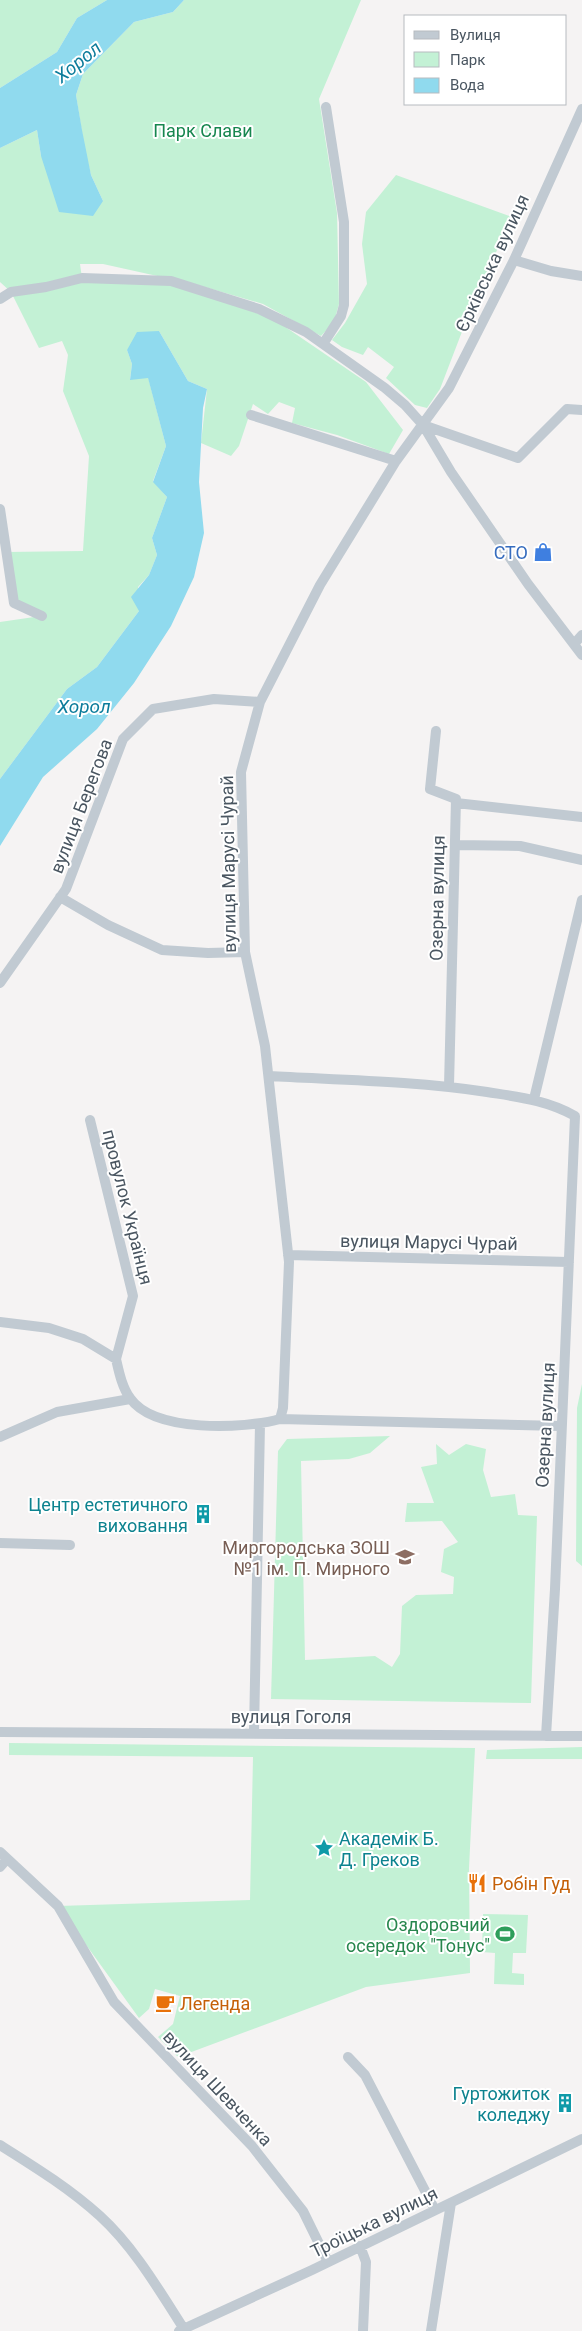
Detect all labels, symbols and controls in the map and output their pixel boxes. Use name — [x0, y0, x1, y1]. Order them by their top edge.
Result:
legend — [404, 15, 567, 105]
text: Вулиця — [450, 26, 501, 44]
water label: Хорол — [49, 36, 106, 88]
text: Парк — [450, 51, 485, 69]
text: Вода — [450, 76, 485, 94]
park label: Парк Слави — [153, 120, 253, 141]
street label: Єрківська вулиця — [451, 191, 533, 335]
shop icon: СТО — [532, 541, 554, 563]
place label: СТО — [494, 542, 528, 563]
water label: Хорол — [56, 695, 111, 718]
street label: вулиця Берегова — [46, 736, 116, 876]
street label: вулиця Марусі Чурай — [216, 775, 240, 953]
street label: Озерна вулиця — [425, 835, 449, 961]
street label: провулок Українця — [99, 1127, 157, 1287]
street label: вулиця Марусі Чурай — [340, 1230, 518, 1254]
street label: Озерна вулиця — [531, 1362, 559, 1488]
place label: Центр естетичного виховання — [28, 1494, 188, 1536]
building icon: Центр естетичного виховання — [192, 1503, 214, 1525]
place label: Миргородська ЗОШ №1 ім. П. Мирного — [222, 1537, 390, 1579]
school or university icon: Миргородська ЗОШ №1 ім. П. Мирного — [394, 1546, 416, 1568]
street label: вулиця Гоголя — [231, 1706, 351, 1727]
place label: Академік Б. Д. Греков — [339, 1828, 439, 1870]
place icon: Академік Б. Д. Греков — [313, 1837, 335, 1859]
restaurant icon: Робін Гуд — [466, 1872, 488, 1894]
place label: Робін Гуд — [492, 1873, 570, 1894]
place label: Оздоровчий осередок "Тонус" — [346, 1914, 490, 1956]
sports icon: Оздоровчий осередок "Тонус" — [494, 1923, 516, 1945]
cafe icon: Легенда — [154, 1992, 176, 2014]
place label: Легенда — [180, 1993, 250, 2014]
street label: вулиця Шевченка — [159, 2026, 277, 2150]
place label: Гуртожиток коледжу — [452, 2083, 550, 2125]
building icon: Гуртожиток коледжу — [554, 2092, 576, 2114]
street label: Троїцька вулиця — [307, 2182, 441, 2262]

